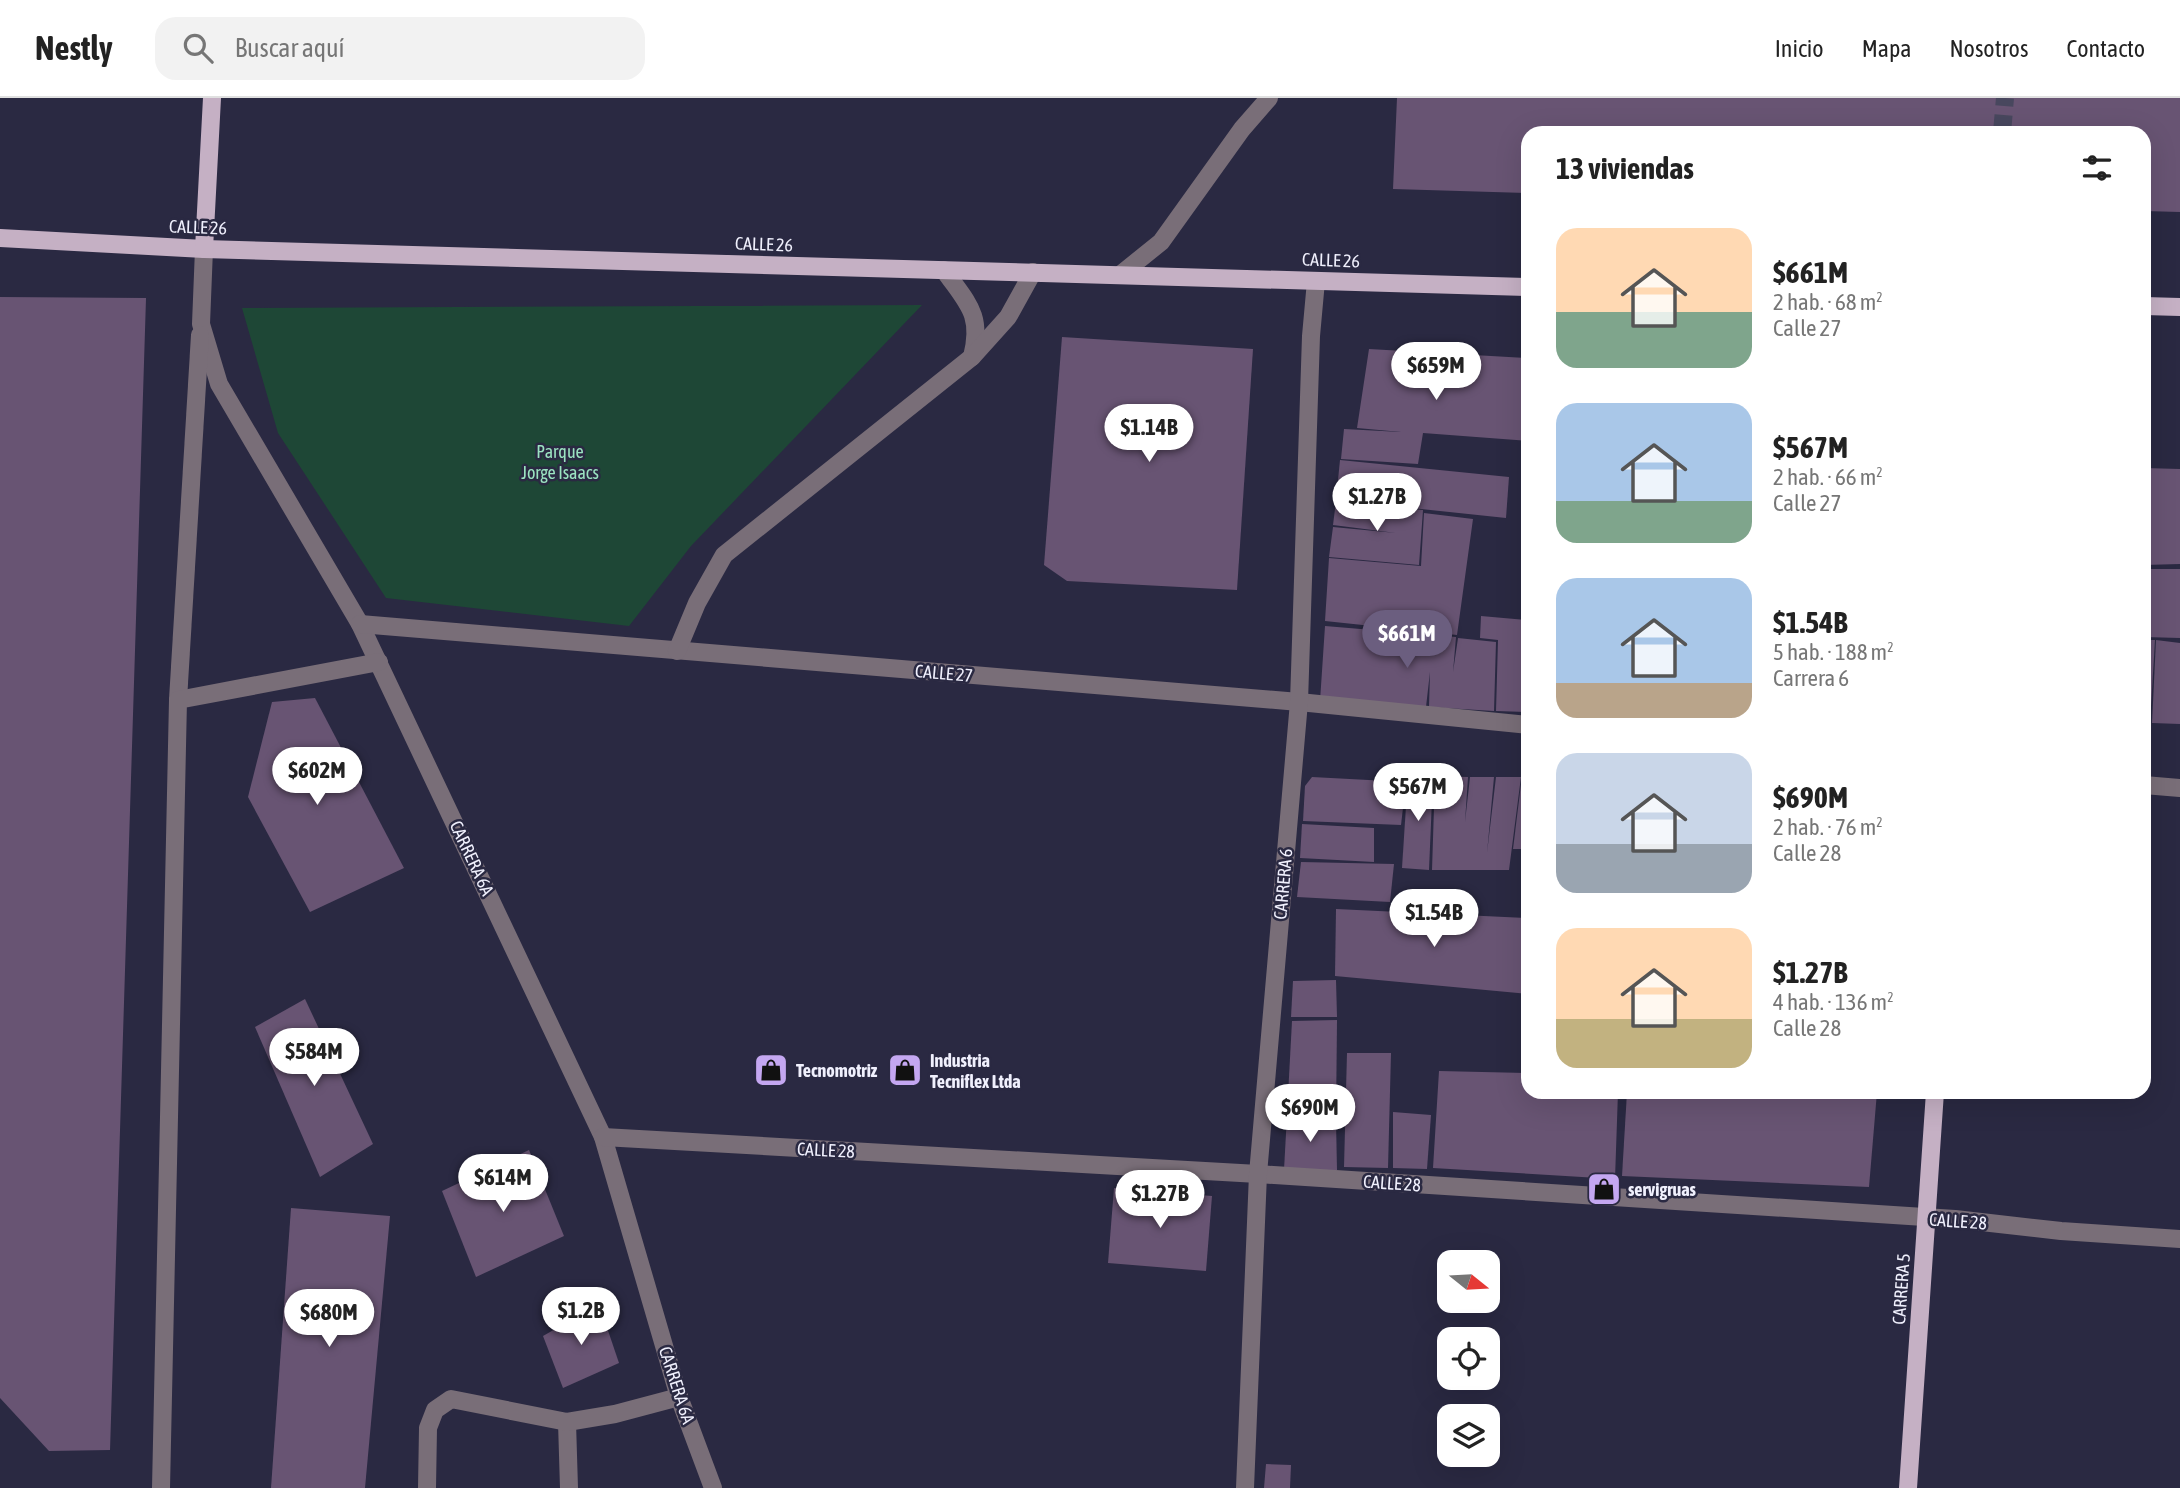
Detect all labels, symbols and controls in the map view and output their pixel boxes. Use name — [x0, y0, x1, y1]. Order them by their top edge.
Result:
search box — [155, 17, 645, 80]
text: Nestly — [35, 29, 113, 67]
icon: search — [179, 29, 217, 67]
text: Buscar aquí — [235, 33, 345, 63]
text: Inicio — [1775, 35, 1824, 62]
text: Mapa — [1862, 35, 1911, 62]
text: Nosotros — [1949, 35, 2028, 62]
text: Contacto — [2066, 35, 2145, 62]
icon: filters — [2078, 149, 2116, 187]
text: 13 viviendas — [1556, 151, 1694, 185]
street label: CALLE 26 — [169, 215, 227, 239]
street label: CALLE 26 — [735, 232, 793, 256]
street label: CALLE 26 — [1302, 248, 1360, 272]
text: $661M — [1773, 255, 1848, 289]
icon: home — [1612, 256, 1696, 340]
text: 2 hab. · 68 m² — [1773, 289, 1883, 315]
text: Calle 27 — [1773, 315, 1841, 341]
pin: $659M — [1387, 342, 1485, 402]
text: $659M — [1407, 352, 1465, 378]
pin: $1.14B — [1092, 404, 1206, 464]
text: $1.14B — [1120, 414, 1178, 440]
text: $567M — [1773, 430, 1848, 464]
icon: home — [1612, 431, 1696, 515]
park label: Parque Jorge Isaacs — [521, 441, 599, 483]
text: 2 hab. · 66 m² — [1773, 464, 1883, 490]
pin: $1.27B — [1320, 474, 1434, 533]
text: $1.27B — [1348, 483, 1406, 509]
text: Calle 27 — [1773, 490, 1841, 516]
text: $1.54B — [1773, 605, 1847, 639]
icon: home — [1612, 606, 1696, 690]
pin: $661M — [1358, 610, 1456, 670]
text: $661M — [1378, 620, 1436, 646]
text: 5 hab. · 188 m² — [1773, 639, 1894, 665]
street label: CALLE 27 — [914, 660, 974, 686]
text: Carrera 6 — [1773, 665, 1849, 691]
pin: $602M — [268, 748, 366, 807]
text: $602M — [288, 757, 346, 783]
pin: $567M — [1369, 764, 1467, 823]
text: $567M — [1389, 773, 1447, 799]
text: $690M — [1773, 780, 1848, 814]
icon: home — [1612, 781, 1696, 865]
text: 2 hab. · 76 m² — [1773, 814, 1883, 840]
street label: CARRERA 6A — [446, 817, 499, 899]
text: Calle 28 — [1773, 840, 1841, 866]
street label: CARRERA 6 — [1269, 848, 1297, 920]
pin: $1.54B — [1377, 890, 1491, 949]
text: $1.54B — [1405, 899, 1463, 925]
text: $1.27B — [1773, 955, 1847, 989]
icon: home — [1612, 956, 1696, 1040]
text: 4 hab. · 136 m² — [1773, 989, 1894, 1015]
text: Calle 28 — [1773, 1015, 1841, 1041]
pin: $584M — [265, 1028, 363, 1088]
text: $584M — [285, 1038, 343, 1064]
place label: Industria Tecniflex Ltda — [930, 1050, 1021, 1092]
shop icon: Tecnomotriz — [752, 1051, 790, 1089]
shop icon: Industria Tecniflex Ltda — [886, 1051, 924, 1089]
place label: Tecnomotriz — [796, 1060, 878, 1081]
pin: $690M — [1261, 1084, 1359, 1144]
text: $690M — [1281, 1094, 1339, 1120]
street label: CALLE 28 — [797, 1138, 855, 1162]
pin: $614M — [454, 1154, 552, 1214]
text: $614M — [474, 1164, 532, 1190]
pin: $1.27B — [1103, 1170, 1217, 1230]
shop icon: servigruas — [1585, 1170, 1623, 1208]
street label: CALLE 28 — [1362, 1171, 1422, 1195]
place label: servigruas — [1628, 1179, 1697, 1200]
text: $1.27B — [1131, 1180, 1189, 1206]
street label: CALLE 28 — [1928, 1209, 1988, 1233]
north arrow — [1437, 1250, 1500, 1312]
map controls — [1437, 1250, 1500, 1467]
street label: CARRERA 5 — [1888, 1253, 1914, 1325]
pin: $1.2B — [532, 1288, 630, 1347]
pin: $680M — [280, 1290, 378, 1349]
text: $1.2B — [558, 1297, 604, 1323]
text: $680M — [300, 1299, 358, 1325]
button: locate — [1437, 1327, 1500, 1390]
street label: CARRERA 6A — [655, 1344, 699, 1427]
button: layers — [1437, 1404, 1500, 1467]

